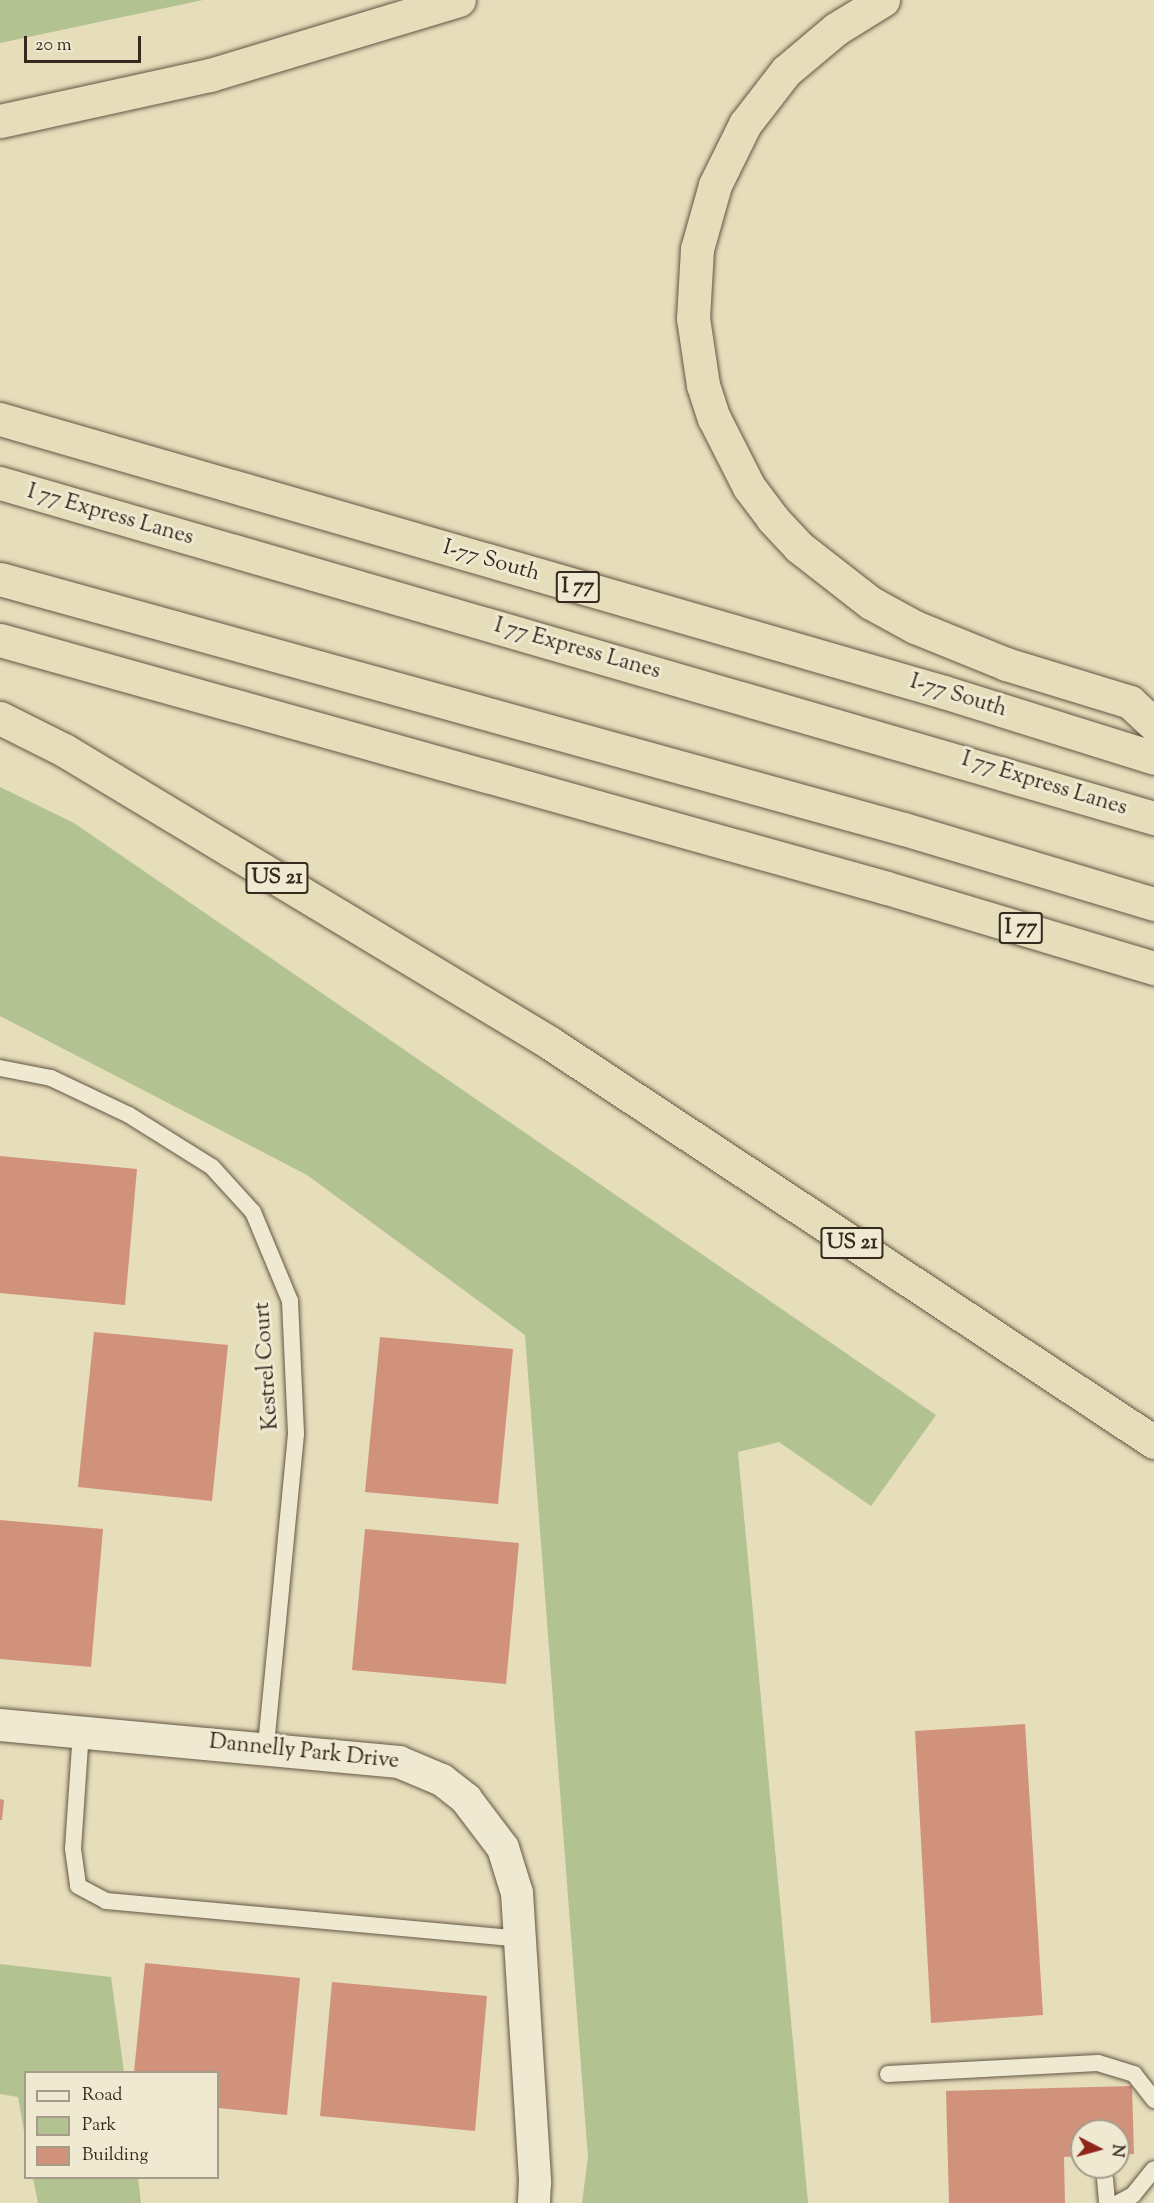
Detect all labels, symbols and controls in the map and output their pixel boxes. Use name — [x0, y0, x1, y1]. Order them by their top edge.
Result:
scale bar — [27, 24, 144, 62]
text: 20 m — [35, 33, 72, 59]
street label: I 77 Express Lanes — [24, 480, 196, 552]
street label: I-77 South — [439, 536, 543, 588]
road number: I 77 — [556, 569, 600, 605]
street label: I 77 Express Lanes — [491, 614, 663, 686]
street label: I-77 South — [906, 670, 1010, 724]
street label: I 77 Express Lanes — [958, 747, 1130, 823]
road number: US 21 — [244, 860, 310, 896]
road number: I 77 — [998, 910, 1044, 946]
road number: US 21 — [819, 1225, 885, 1261]
street label: Kestrel Court — [250, 1301, 286, 1431]
street label: Dannelly Park Drive — [208, 1730, 400, 1776]
legend — [24, 2071, 219, 2179]
text: Road — [82, 2083, 122, 2109]
text: Park — [82, 2113, 116, 2139]
north arrow — [1070, 2119, 1130, 2179]
text: Building — [82, 2143, 148, 2169]
text: N — [1104, 2143, 1129, 2158]

